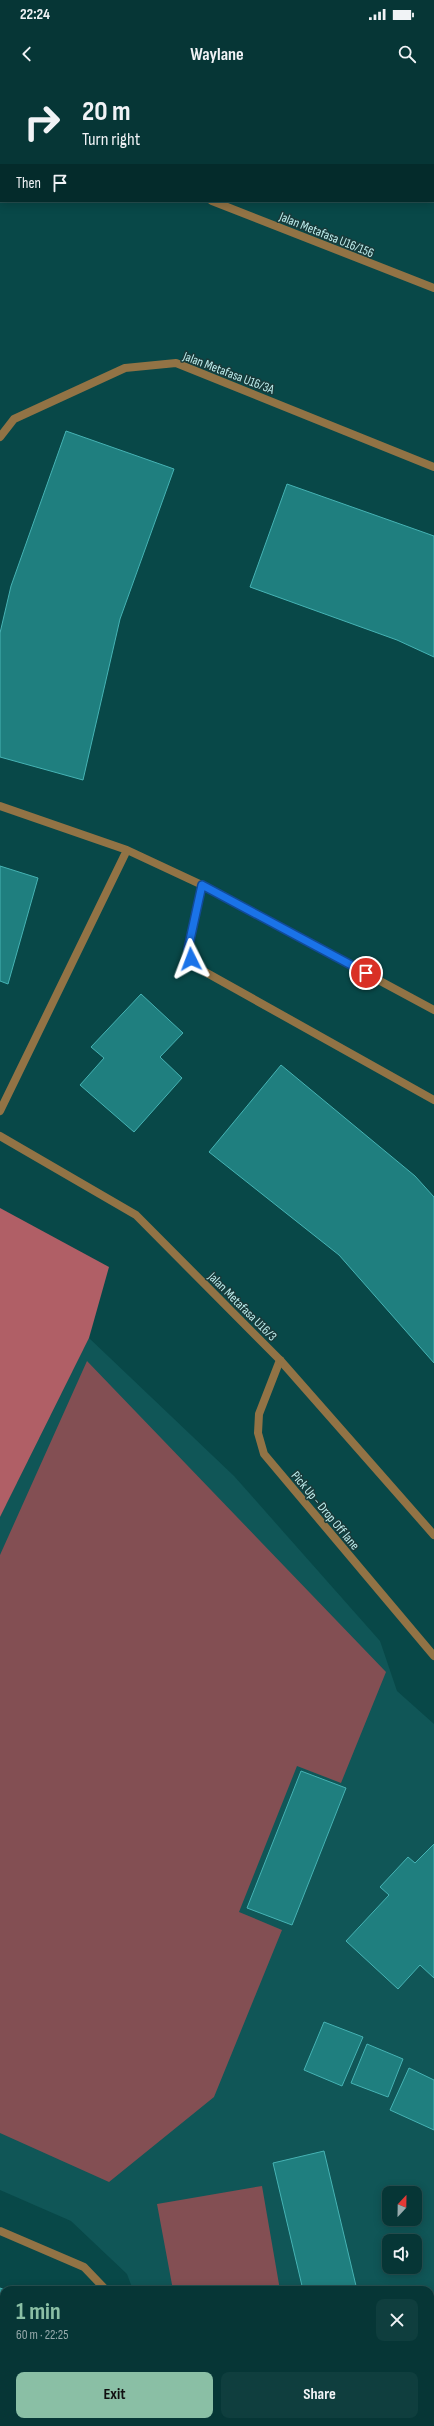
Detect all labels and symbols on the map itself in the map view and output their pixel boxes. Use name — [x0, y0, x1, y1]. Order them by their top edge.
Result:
street label: Jalan Metafasa U16/156 — [276, 208, 377, 261]
street label: Jalan Metafasa U16/3A — [180, 348, 277, 398]
position arrow — [170, 938, 212, 980]
pin — [349, 956, 383, 990]
street label: Jalan Metafasa U16/3 — [204, 1268, 280, 1344]
street label: Pick Up - Drop Off lane — [288, 1468, 363, 1553]
north arrow — [382, 2186, 422, 2226]

